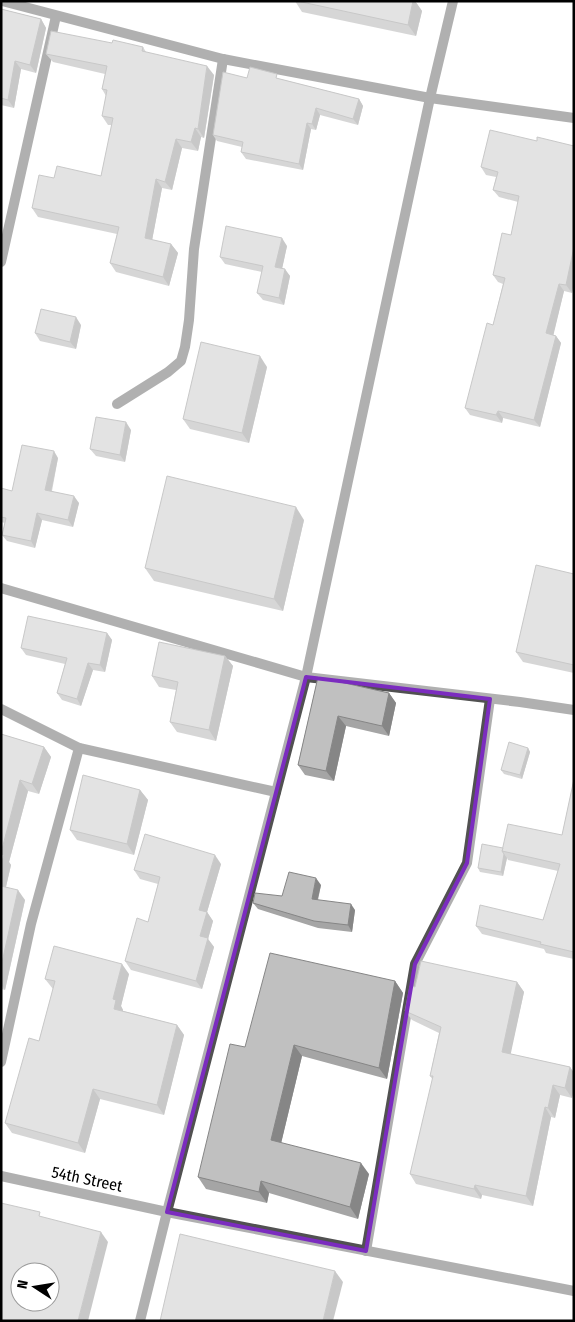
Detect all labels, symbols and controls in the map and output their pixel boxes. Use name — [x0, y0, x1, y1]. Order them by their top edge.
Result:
street label: 54th Street — [50, 1162, 125, 1196]
north arrow — [10, 1262, 60, 1312]
text: N — [14, 1279, 32, 1290]

